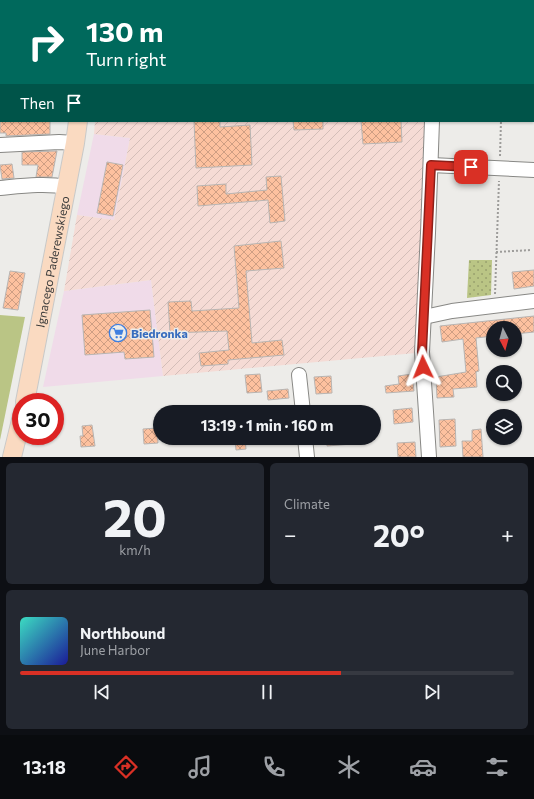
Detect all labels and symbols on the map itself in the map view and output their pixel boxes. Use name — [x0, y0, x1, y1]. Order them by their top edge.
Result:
pin — [454, 150, 488, 184]
street label: Ignacego Paderewskiego — [33, 195, 72, 329]
north arrow — [486, 321, 522, 357]
supermarket icon: Biedronka — [108, 323, 128, 343]
place label: Biedronka — [131, 326, 188, 340]
position arrow — [402, 346, 444, 388]
speed limit sign: 30 — [12, 393, 64, 445]

